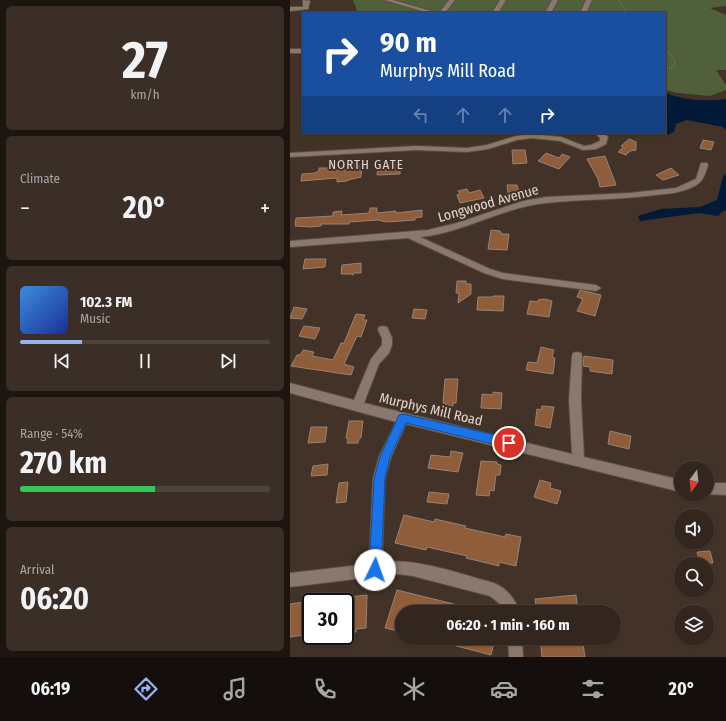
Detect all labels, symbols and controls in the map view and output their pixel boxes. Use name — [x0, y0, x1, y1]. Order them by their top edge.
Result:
text: 90 m — [380, 26, 437, 59]
icon: right — [314, 28, 366, 80]
text: 27 — [122, 29, 168, 92]
text: Murphys Mill Road — [380, 60, 516, 82]
text: km/h — [131, 87, 160, 102]
icon: left — [410, 104, 432, 126]
icon: ahead — [452, 104, 474, 126]
icon: ahead — [494, 104, 516, 126]
icon: right — [536, 104, 558, 126]
district label: NORTH GATE — [328, 157, 404, 172]
text: Climate — [20, 171, 60, 186]
street label: Longwood Avenue — [436, 181, 541, 226]
text: 20° — [123, 190, 167, 226]
text: − — [20, 195, 30, 222]
text: + — [260, 195, 270, 222]
text: 102.3 FM — [80, 293, 132, 311]
text: Music — [80, 311, 110, 326]
icon: previous — [51, 350, 73, 372]
icon: pause — [134, 350, 156, 372]
icon: next — [217, 350, 239, 372]
street label: Murphys Mill Road — [378, 389, 484, 430]
text: Range · 54% — [20, 426, 83, 441]
pin — [492, 426, 526, 460]
icon: arrive — [498, 432, 520, 454]
text: 270 km — [20, 445, 107, 481]
north arrow — [674, 461, 714, 501]
map controls — [674, 461, 714, 645]
button: sound — [674, 509, 714, 549]
position arrow — [354, 549, 396, 591]
button: search — [674, 557, 714, 597]
text: Arrival — [20, 562, 54, 577]
text: 06:20 — [20, 581, 89, 617]
speed limit sign: 30 — [302, 593, 354, 645]
button: layers — [674, 605, 714, 645]
text: 06:20 · 1 min · 160 m — [446, 616, 570, 634]
icon: directions — [132, 675, 160, 703]
icon: music — [221, 675, 249, 703]
icon: phone — [311, 675, 339, 703]
icon: climate — [400, 675, 428, 703]
icon: car — [490, 675, 518, 703]
icon: filters — [579, 675, 607, 703]
text: 06:19 — [31, 678, 70, 700]
text: 20° — [669, 678, 695, 700]

